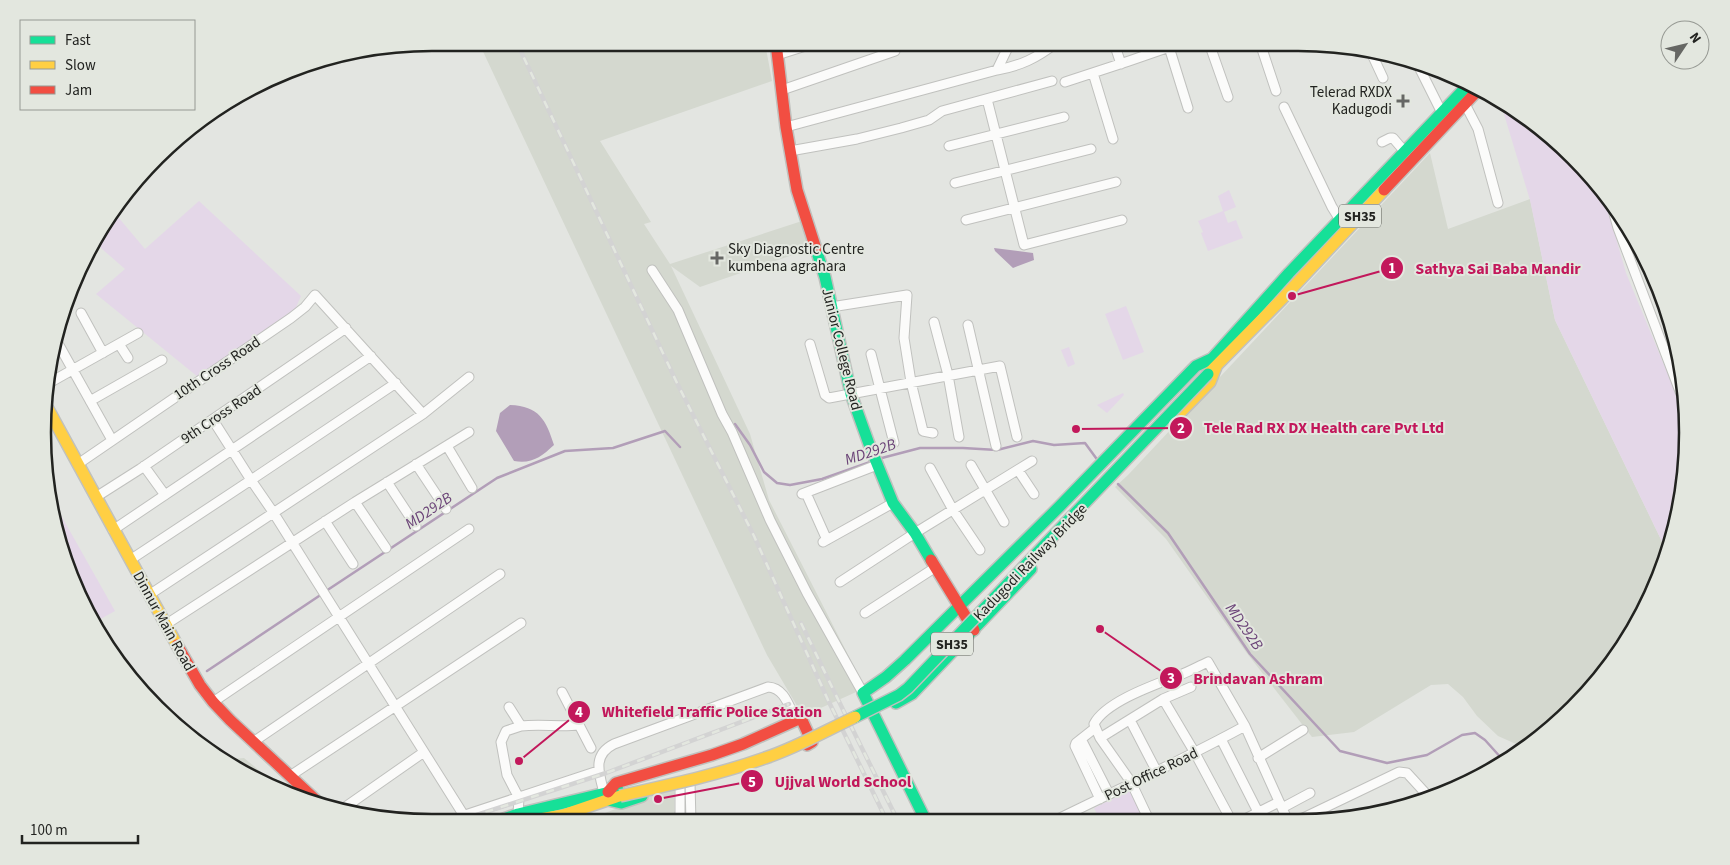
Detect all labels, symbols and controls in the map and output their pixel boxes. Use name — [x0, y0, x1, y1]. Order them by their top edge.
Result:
legend — [20, 20, 195, 110]
north arrow — [1660, 20, 1710, 70]
text: N — [1684, 29, 1706, 48]
text: Fast — [65, 30, 91, 51]
text: Slow — [65, 55, 96, 76]
text: Jam — [65, 80, 92, 101]
place label: Telerad RXDX Kadugodi — [1310, 82, 1392, 120]
marker: Telerad RXDX Kadugodi — [1396, 94, 1410, 108]
road number: SH35 — [1339, 205, 1381, 228]
place label: Sky Diagnostic Centre kumbena agrahara — [728, 239, 864, 277]
marker: Sky Diagnostic Centre kumbena agrahara — [710, 251, 724, 265]
callout: Sathya Sai Baba Mandir — [1380, 252, 1590, 283]
text: 1 — [1388, 258, 1396, 279]
text: Sathya Sai Baba Mandir — [1415, 258, 1581, 280]
street label: Junior College Road — [816, 286, 867, 412]
street label: 10th Cross Road — [170, 332, 265, 405]
street label: 9th Cross Road — [177, 380, 266, 449]
callout: Tele Rad RX DX Health care Pvt Ltd — [1169, 412, 1454, 443]
text: Tele Rad RX DX Health care Pvt Ltd — [1204, 417, 1444, 439]
text: 2 — [1177, 418, 1185, 439]
water label: MD292B — [842, 433, 899, 471]
water label: MD292B — [400, 487, 457, 535]
street label: Kadugodi Railway Bridge — [969, 499, 1092, 626]
street label: Dinnur Main Road — [127, 568, 200, 675]
water label: MD292B — [1220, 599, 1268, 655]
road number: SH35 — [931, 633, 973, 656]
callout: Brindavan Ashram — [1158, 663, 1333, 694]
text: 3 — [1167, 668, 1175, 689]
text: Brindavan Ashram — [1193, 668, 1323, 690]
callout: Whitefield Traffic Police Station — [567, 696, 832, 727]
text: Whitefield Traffic Police Station — [602, 701, 822, 723]
text: 4 — [575, 702, 583, 723]
street label: Post Office Road — [1101, 743, 1202, 806]
callout: Ujjval World School — [739, 766, 921, 797]
text: Ujjval World School — [775, 771, 912, 793]
text: 5 — [748, 772, 756, 793]
scale bar — [22, 812, 139, 844]
text: 100 m — [30, 820, 68, 841]

